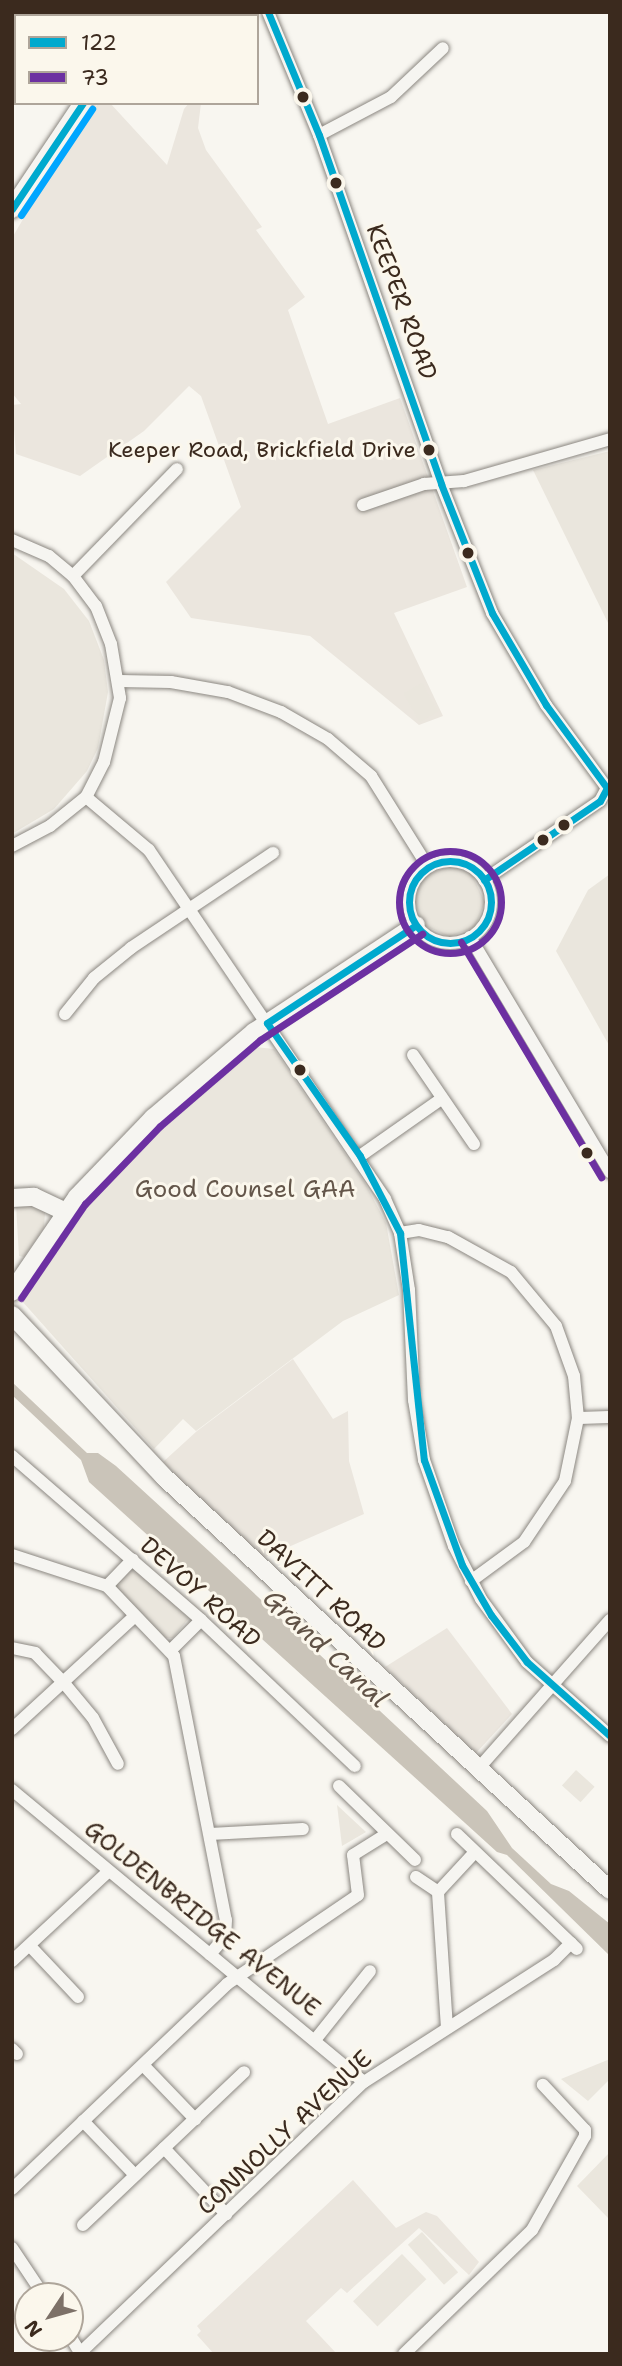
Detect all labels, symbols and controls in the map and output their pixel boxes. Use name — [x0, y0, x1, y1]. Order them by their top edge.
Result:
legend — [14, 14, 259, 105]
text: 122 — [81, 29, 117, 57]
text: 73 — [81, 64, 109, 92]
unlabelled marker — [296, 90, 310, 104]
unlabelled marker — [329, 176, 343, 190]
street label: KEEPER ROAD — [360, 220, 442, 384]
place label: Keeper Road, Brickfield Drive — [108, 437, 416, 463]
marker: Keeper Road, Brickfield Drive — [422, 443, 436, 457]
unlabelled marker — [461, 546, 475, 560]
unlabelled marker — [557, 818, 571, 832]
unlabelled marker — [536, 833, 550, 847]
unlabelled marker — [293, 1063, 307, 1077]
unlabelled marker — [580, 1146, 594, 1160]
park label: Good Counsel GAA — [135, 1176, 355, 1204]
street label: DAVITT ROAD — [251, 1524, 391, 1658]
street label: DEVOY ROAD — [134, 1531, 266, 1655]
water label: Grand Canal — [257, 1582, 395, 1714]
street label: GOLDENBRIDGE AVENUE — [78, 1815, 326, 2023]
street label: CONNOLLY AVENUE — [192, 2045, 378, 2221]
north arrow — [14, 2282, 84, 2352]
text: N — [19, 2315, 48, 2342]

